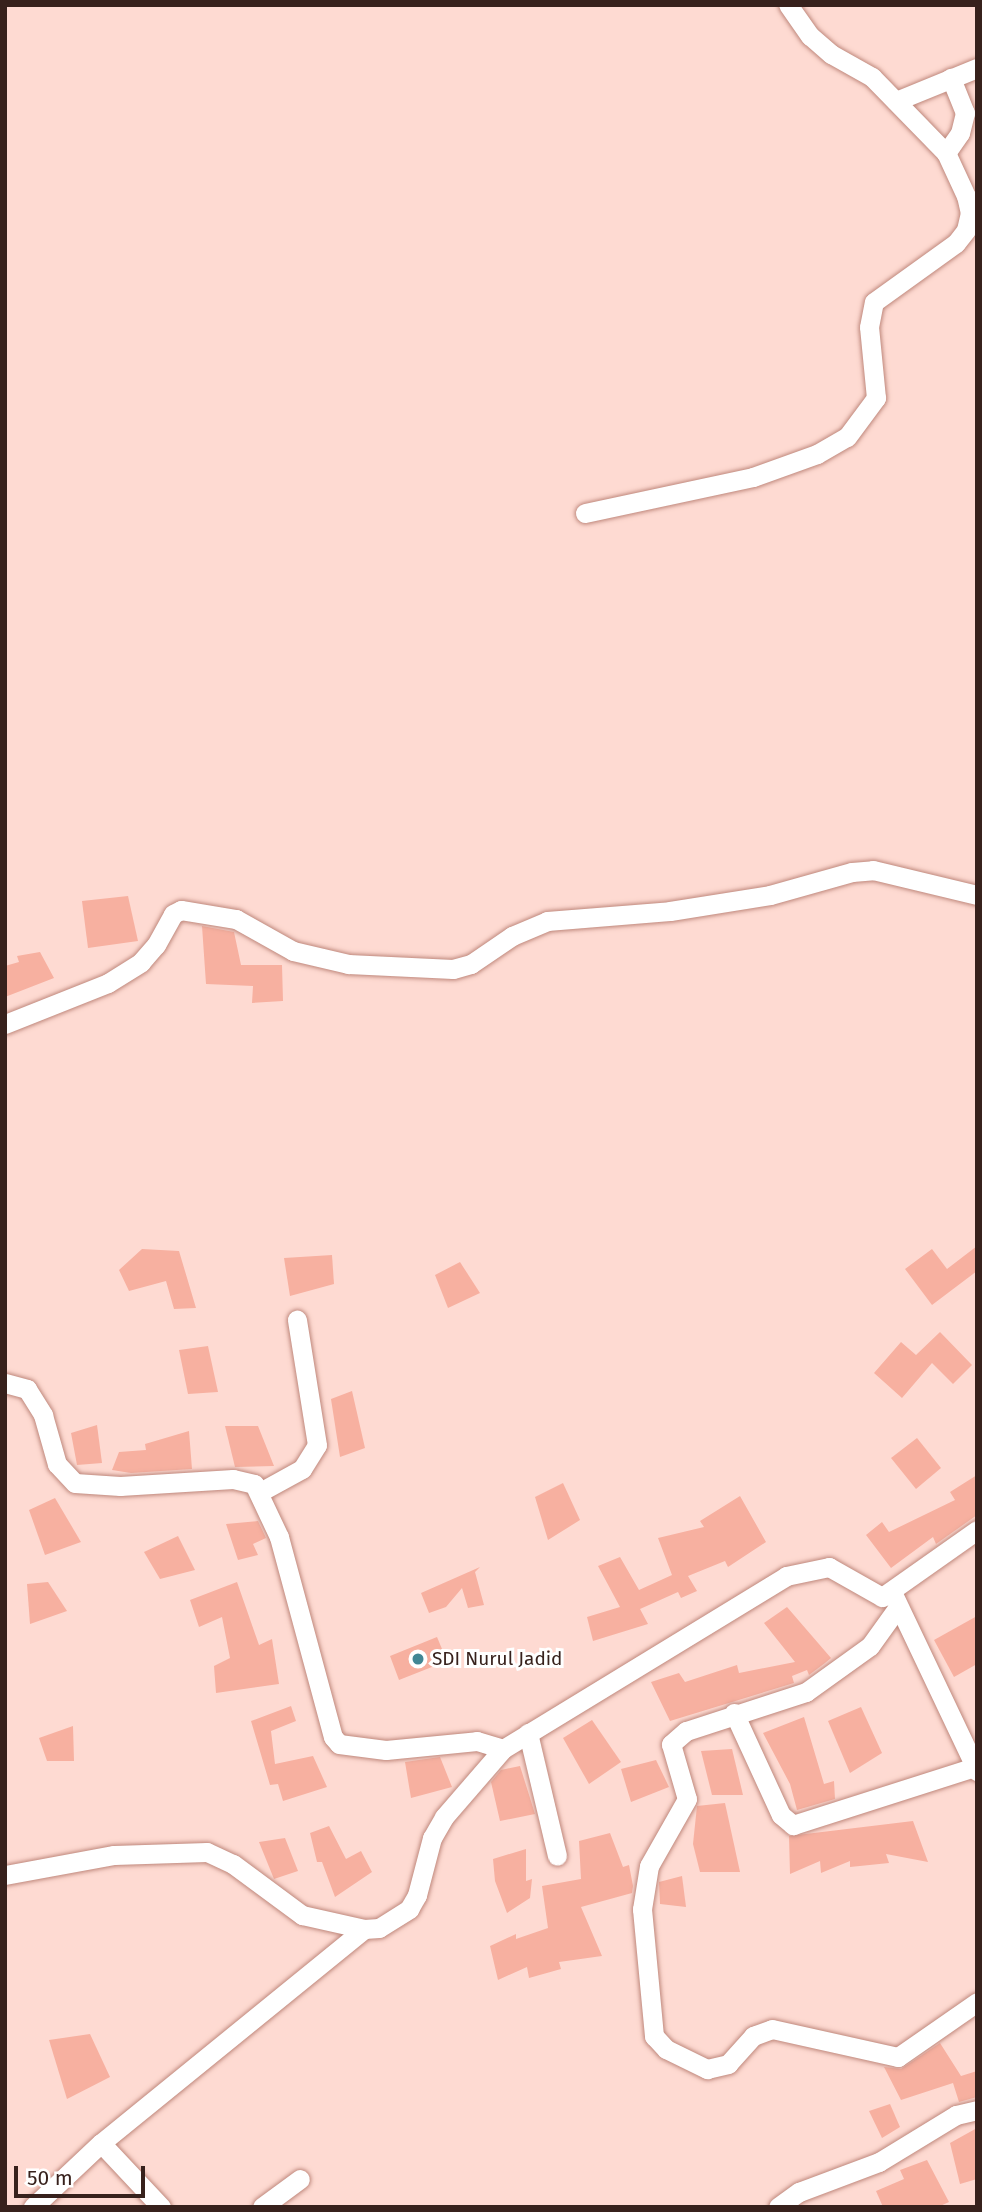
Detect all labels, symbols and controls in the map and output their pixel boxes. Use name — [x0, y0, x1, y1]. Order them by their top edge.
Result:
place label: SDI Nurul Jadid — [432, 1648, 562, 1670]
marker: SDI Nurul Jadid — [410, 1651, 426, 1667]
scale bar — [18, 2152, 149, 2196]
text: 50 m — [27, 2165, 73, 2191]

